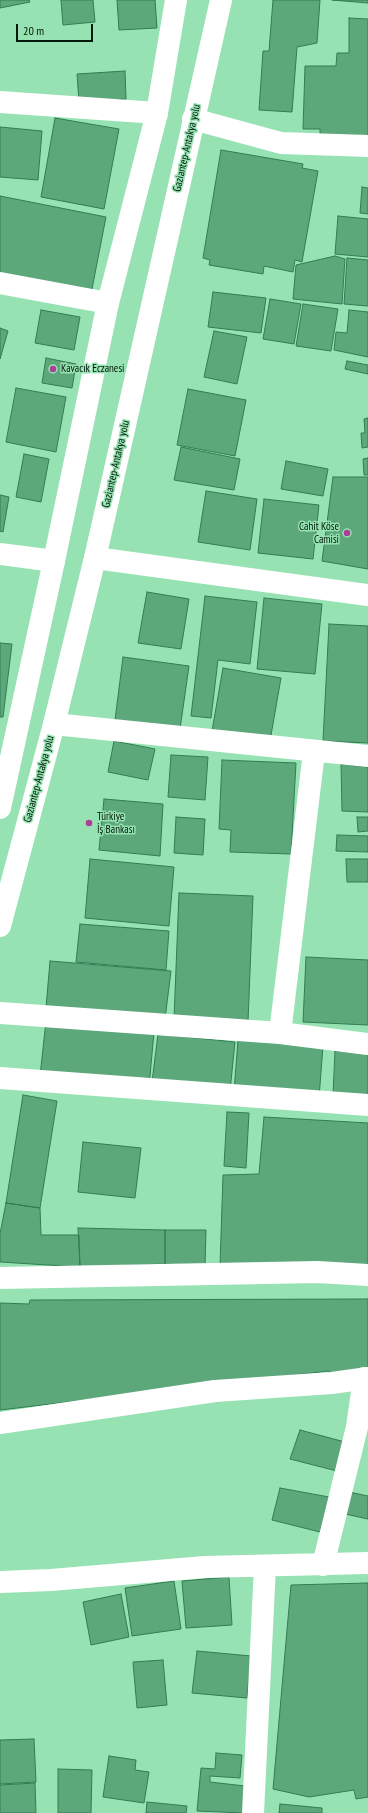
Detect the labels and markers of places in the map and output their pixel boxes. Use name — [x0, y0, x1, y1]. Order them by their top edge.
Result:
place label: Kavacık Eczanesi — [61, 362, 125, 376]
marker: Kavacık Eczanesi — [48, 364, 58, 374]
place label: Cahit Köse Camisi — [299, 520, 339, 546]
marker: Cahit Köse Camisi — [342, 528, 352, 538]
place label: Türkiye İş Bankası — [97, 810, 135, 836]
marker: Türkiye İş Bankası — [84, 818, 94, 828]

